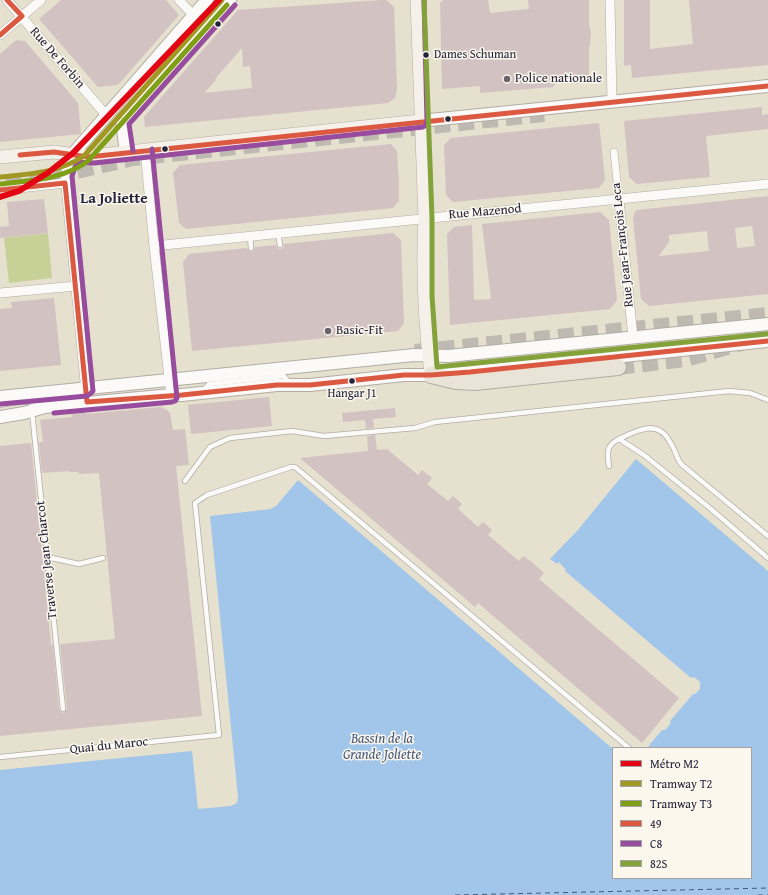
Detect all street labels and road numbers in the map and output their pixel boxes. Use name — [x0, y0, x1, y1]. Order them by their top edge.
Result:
street label: Rue De Forbin — [26, 24, 88, 92]
street label: Rue Jean-François Leca — [609, 182, 637, 308]
street label: Rue Mazenod — [448, 201, 522, 223]
street label: Traverse Jean Charcot — [33, 500, 61, 620]
street label: Quai du Maroc — [69, 734, 149, 758]

